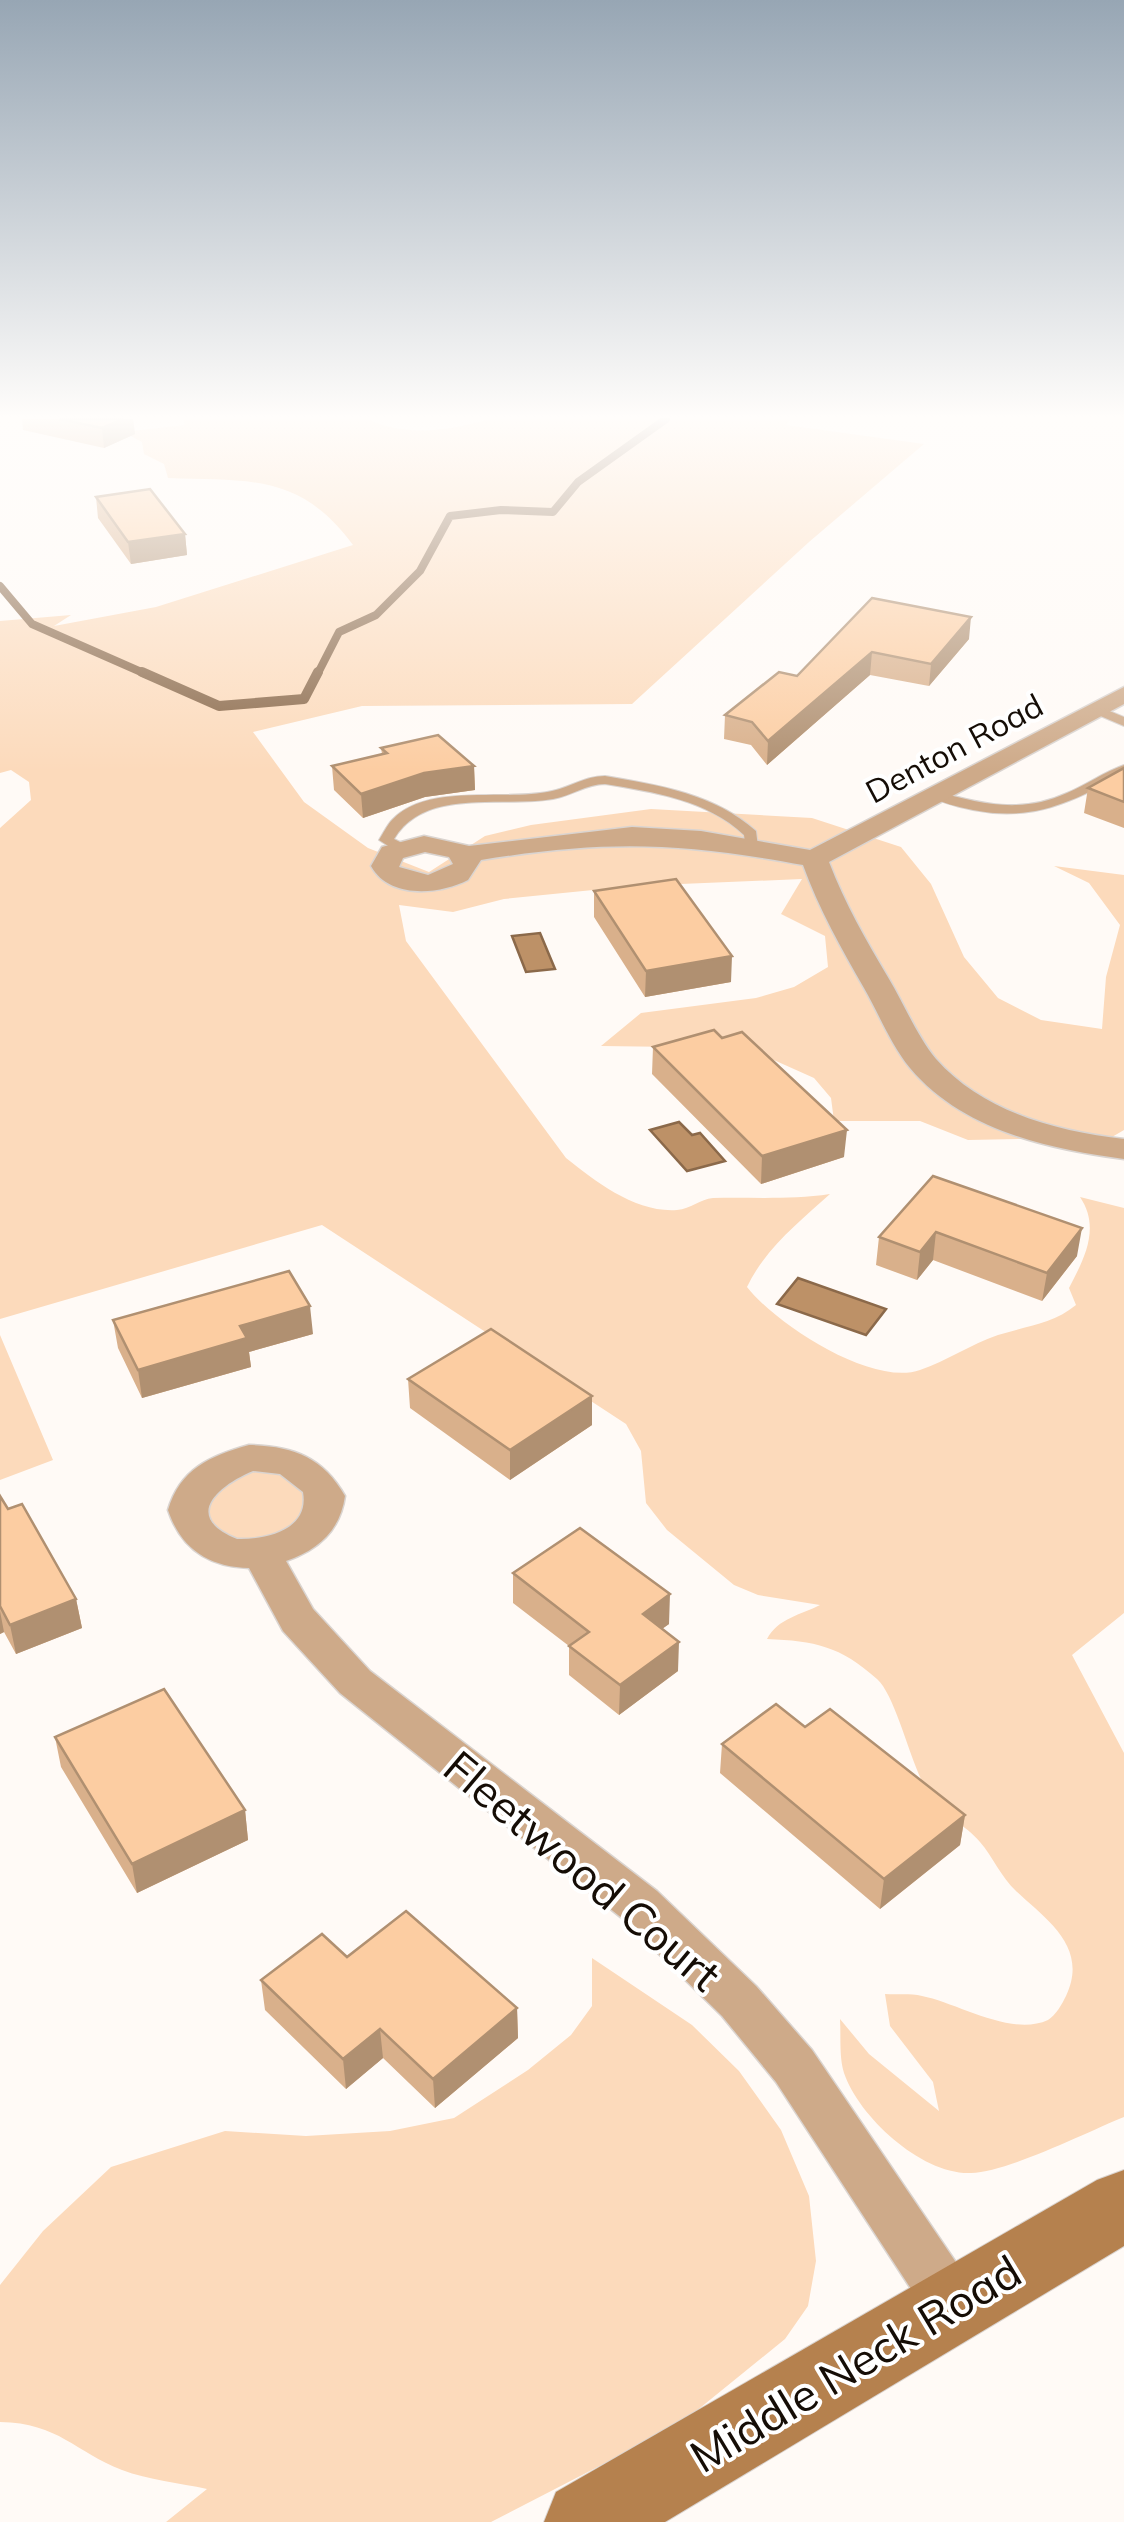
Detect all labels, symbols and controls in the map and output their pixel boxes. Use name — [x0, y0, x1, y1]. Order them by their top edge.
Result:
street label: Denton Road — [859, 685, 1049, 811]
street label: Fleetwood Court — [433, 1738, 733, 2002]
street label: Middle Neck Road — [679, 2242, 1031, 2484]

